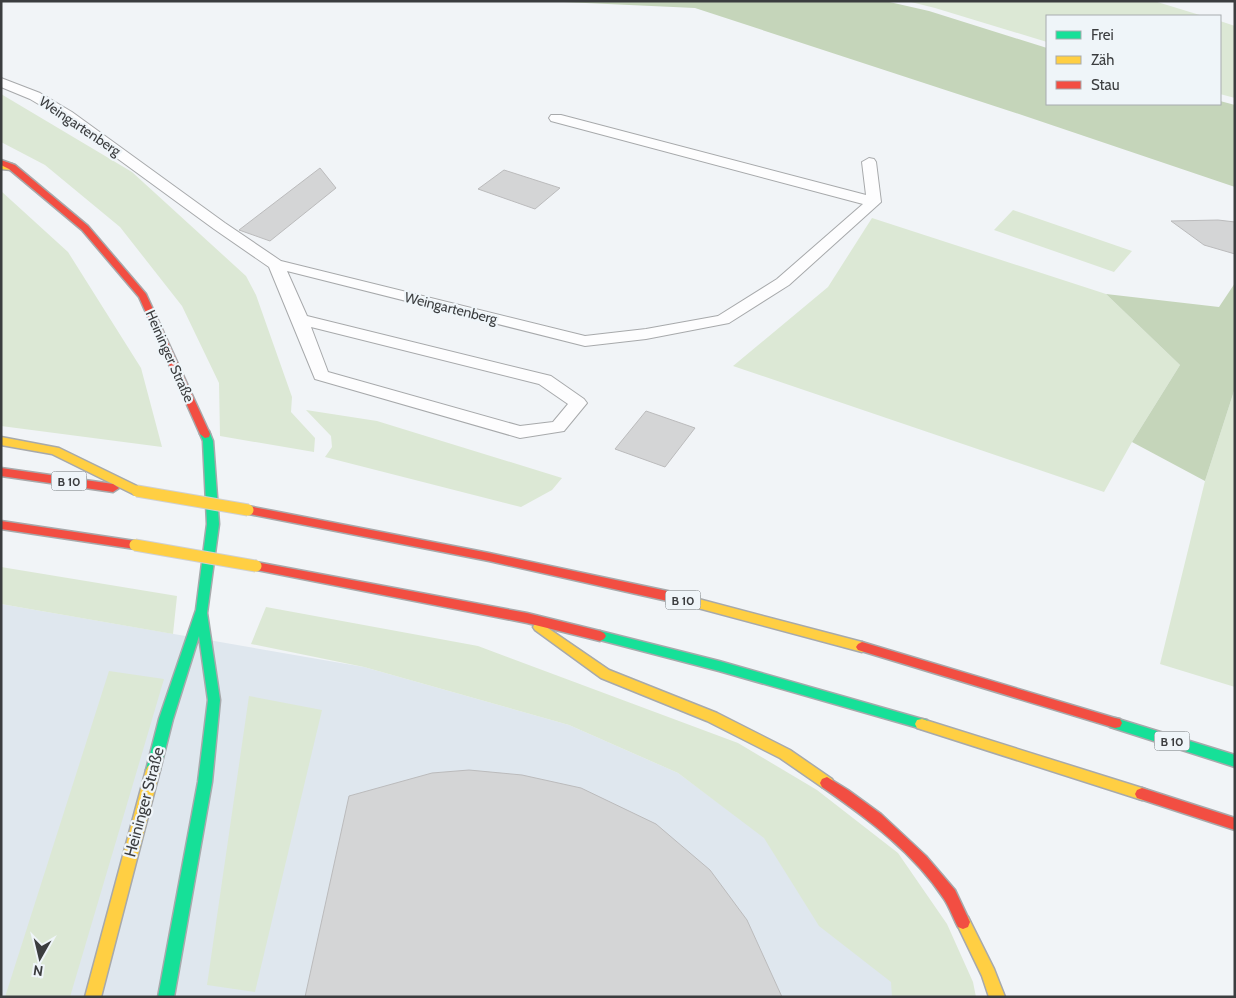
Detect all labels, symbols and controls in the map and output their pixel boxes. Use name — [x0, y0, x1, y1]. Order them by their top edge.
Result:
legend — [1046, 15, 1221, 105]
text: Frei — [1091, 26, 1114, 44]
text: Zäh — [1091, 51, 1114, 69]
text: Stau — [1091, 76, 1120, 94]
street label: Weingartenberg — [36, 92, 125, 161]
street label: Weingartenberg — [403, 288, 500, 328]
street label: Heininger Straße — [142, 307, 198, 405]
road number: B 10 — [52, 472, 86, 491]
road number: B 10 — [666, 590, 700, 610]
road number: B 10 — [1154, 731, 1190, 750]
street label: Heininger Straße — [120, 745, 168, 859]
north arrow — [15, 933, 65, 983]
text: N — [32, 961, 44, 980]

